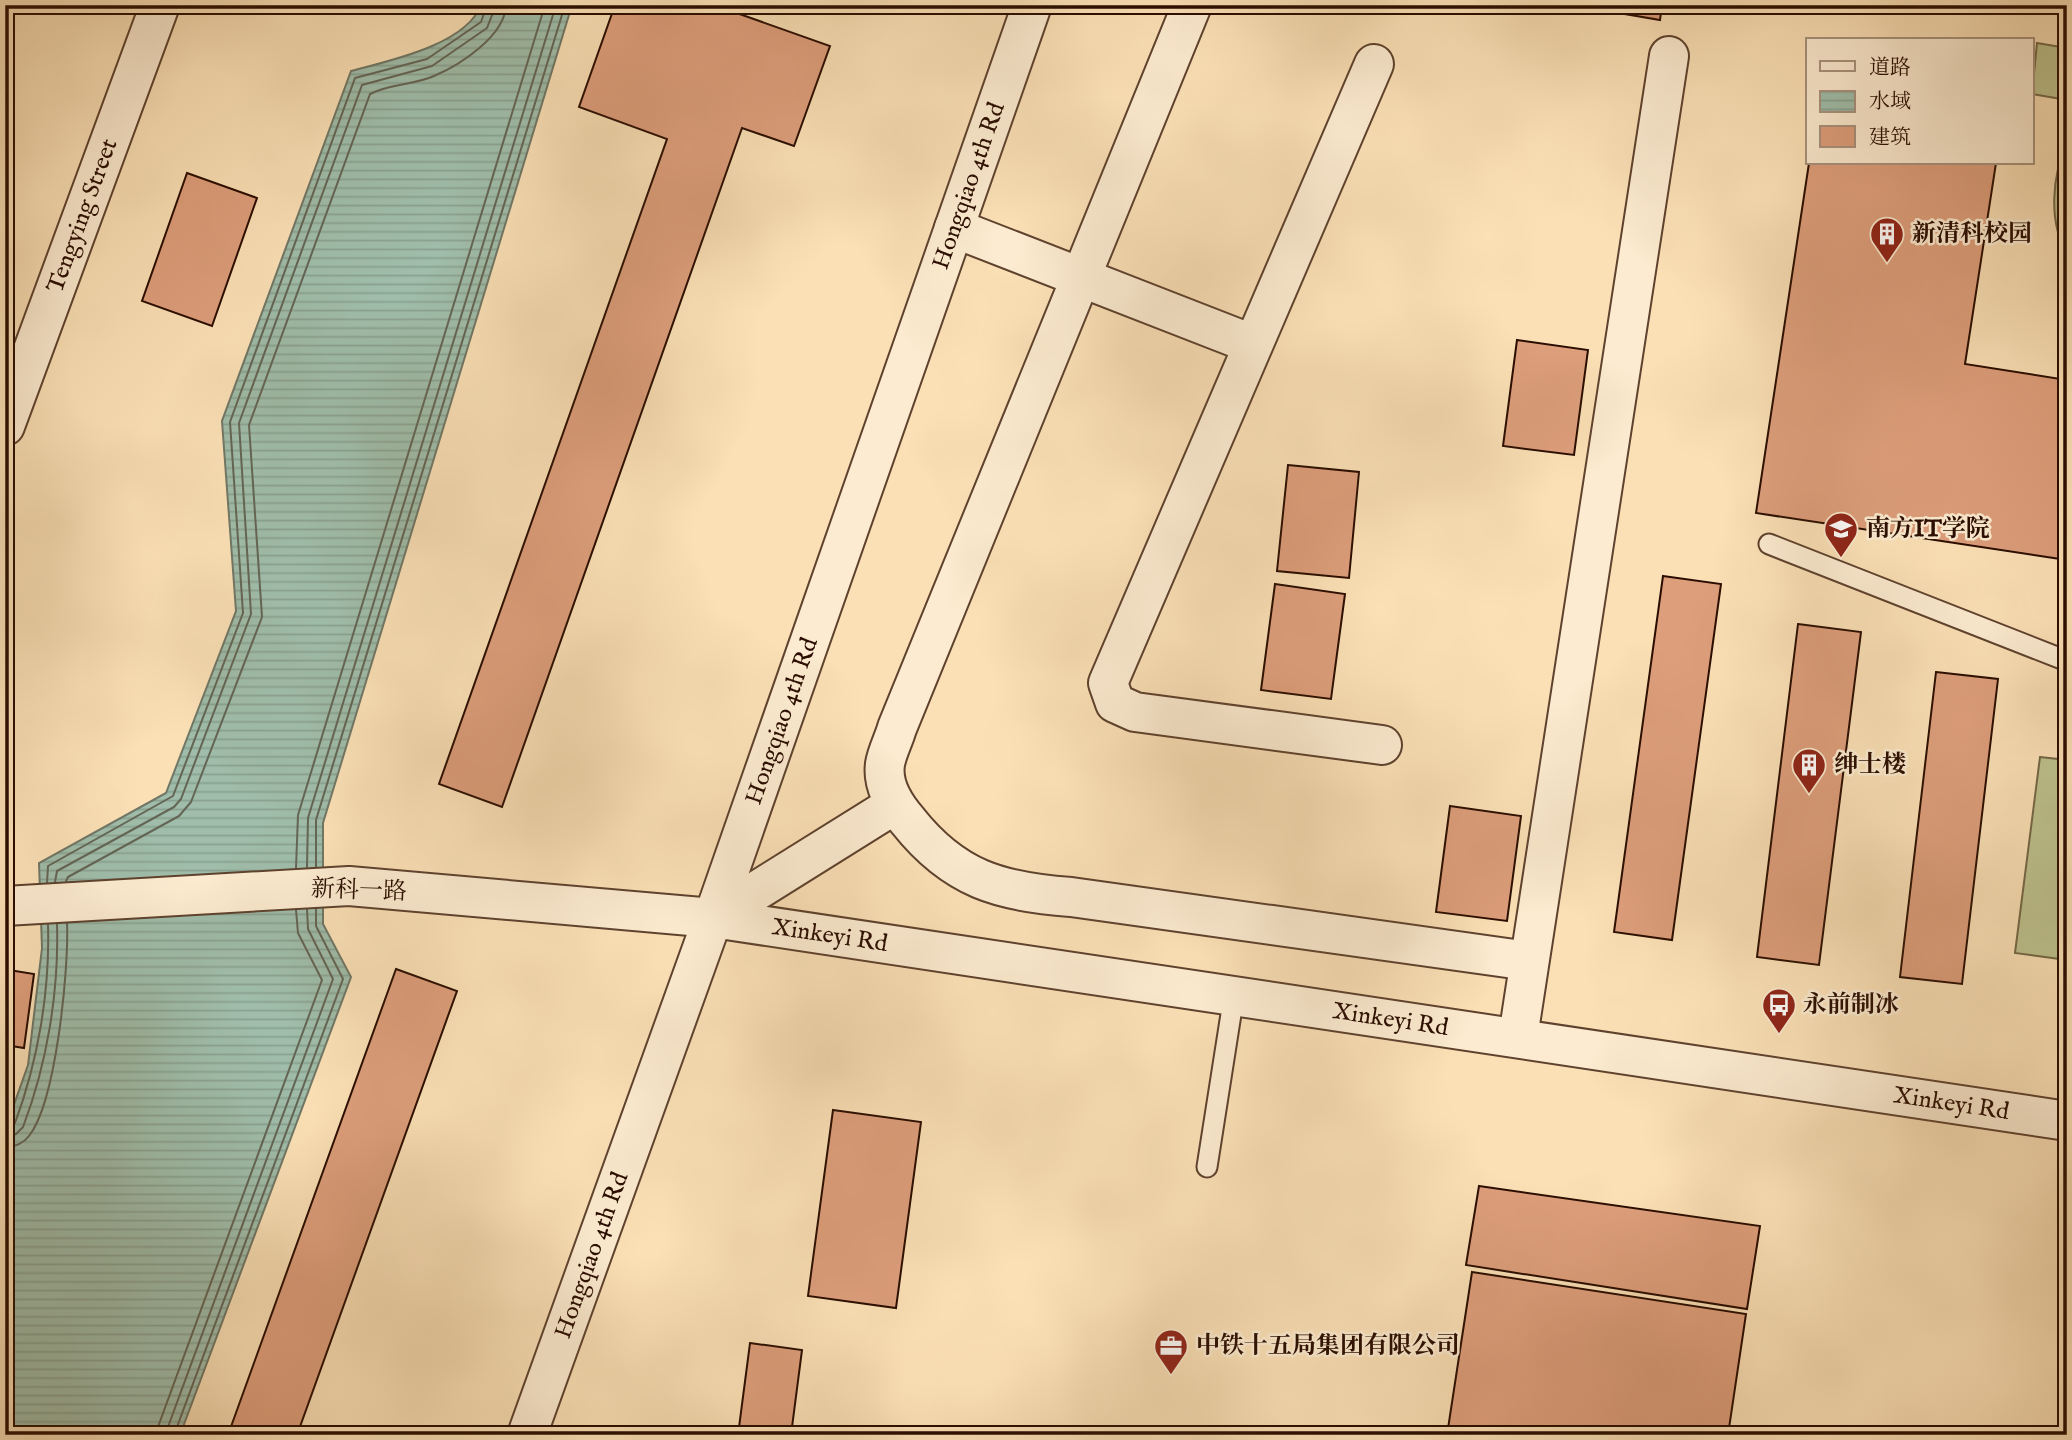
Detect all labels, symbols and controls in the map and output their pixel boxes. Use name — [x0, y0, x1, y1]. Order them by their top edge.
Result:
legend — [1806, 38, 2034, 164]
text: 道路 — [1869, 55, 1911, 82]
text: 水域 — [1869, 89, 1911, 116]
street label: Hongqiao 4th Rd — [925, 98, 1012, 273]
text: 建筑 — [1869, 125, 1911, 152]
street label: Tengying Street — [40, 134, 125, 297]
building icon: 新清科校园 — [1868, 215, 1906, 264]
place label: 新清科校园 — [1912, 219, 2032, 250]
school or university icon: 南方IT学院 — [1822, 510, 1860, 559]
place label: 南方IT学院 — [1866, 514, 1990, 545]
street label: Hongqiao 4th Rd — [738, 633, 825, 809]
building icon: 绅士楼 — [1790, 746, 1828, 795]
place label: 绅士楼 — [1834, 750, 1906, 781]
street label: 新科一路 — [310, 874, 408, 908]
street label: Xinkeyi Rd — [770, 912, 890, 960]
bus stop icon: 永前制冰 — [1760, 986, 1798, 1035]
place label: 永前制冰 — [1803, 990, 1899, 1021]
street label: Xinkeyi Rd — [1330, 996, 1451, 1044]
street label: Xinkeyi Rd — [1891, 1080, 2011, 1128]
street label: Hongqiao 4th Rd — [547, 1168, 636, 1343]
office icon: 中铁十五局集团有限公司 — [1152, 1327, 1190, 1376]
place label: 中铁十五局集团有限公司 — [1196, 1331, 1460, 1362]

